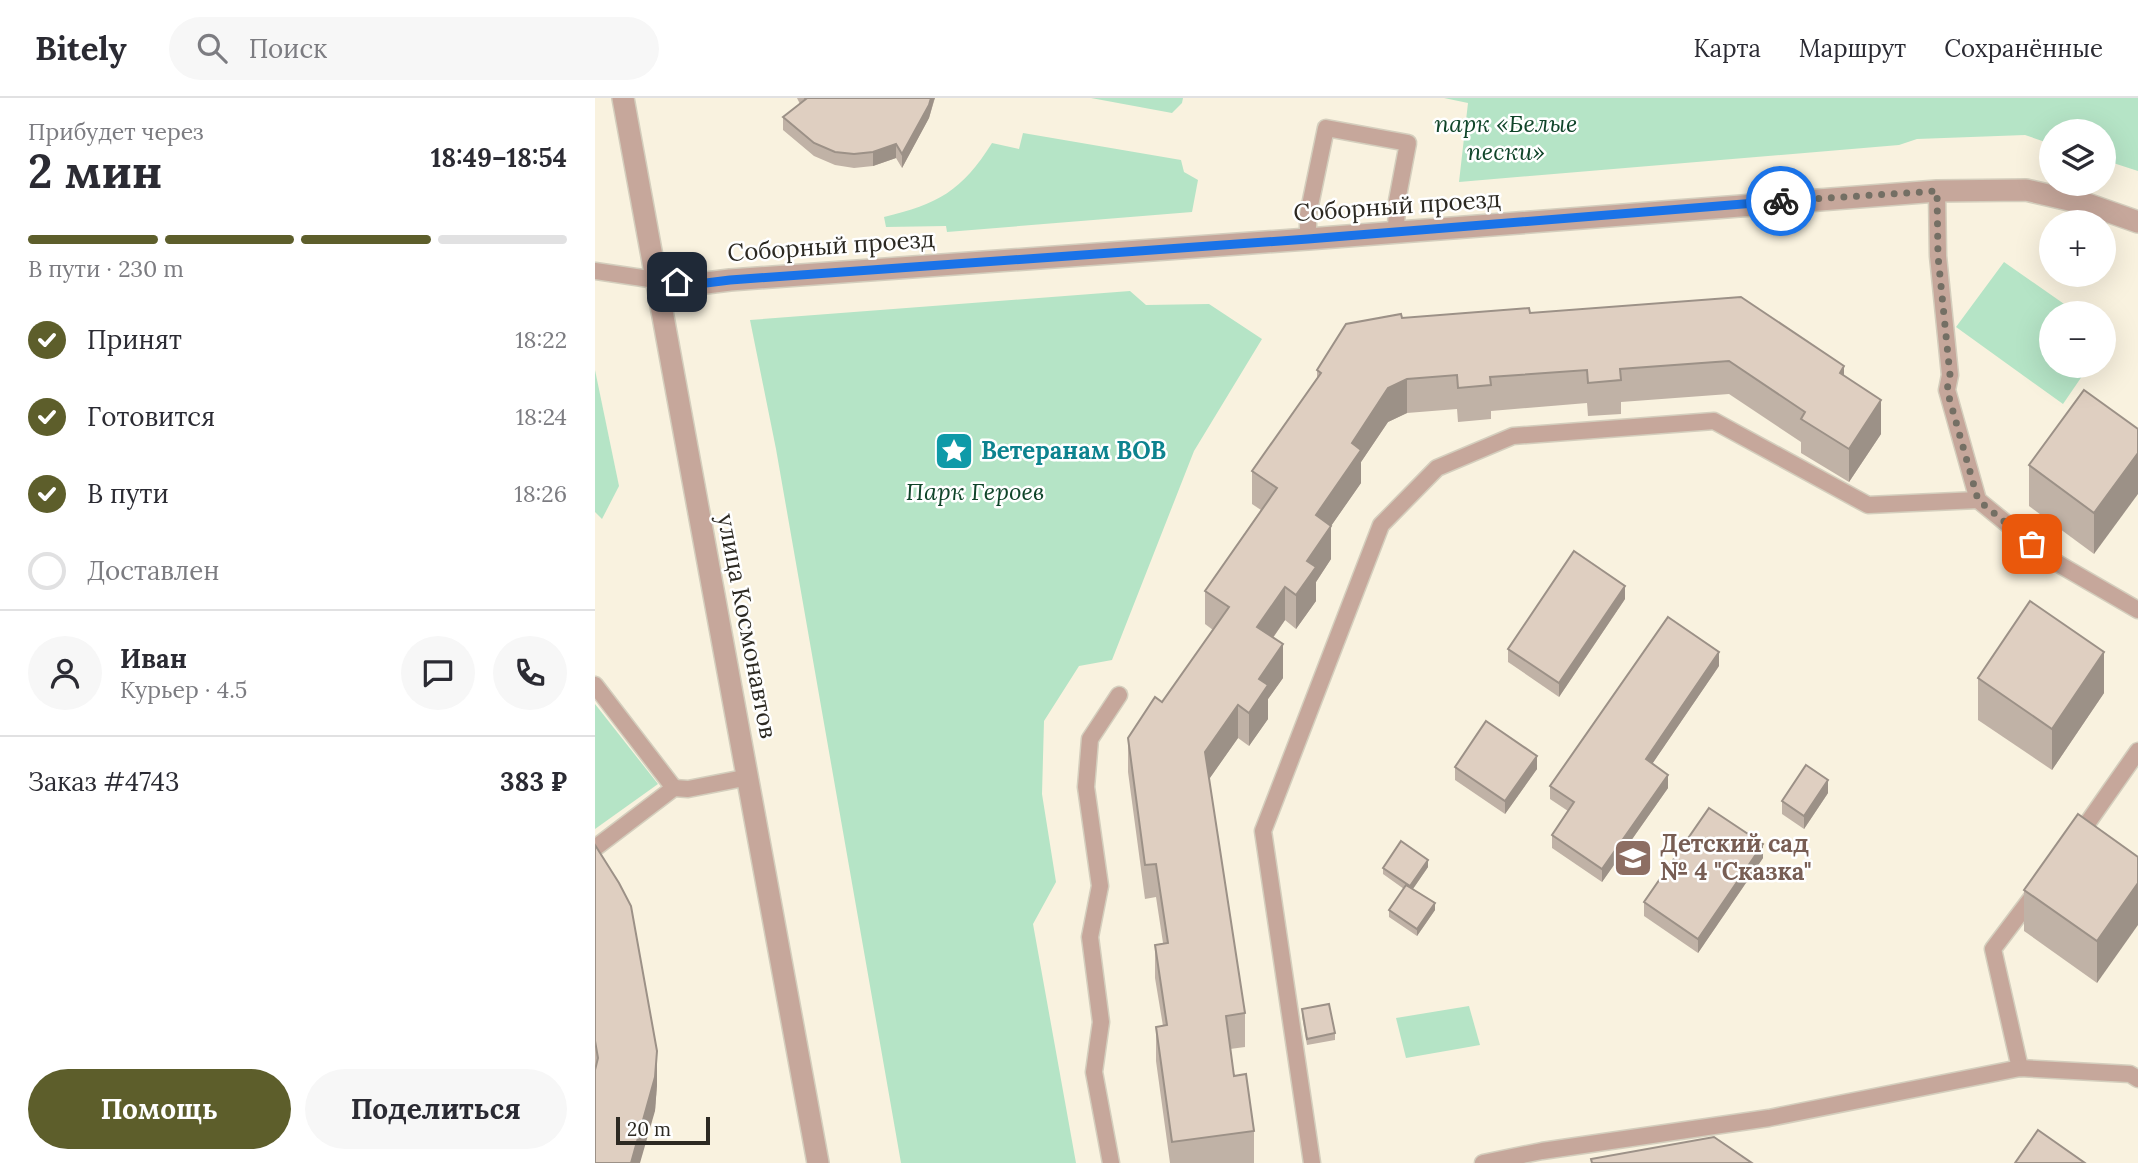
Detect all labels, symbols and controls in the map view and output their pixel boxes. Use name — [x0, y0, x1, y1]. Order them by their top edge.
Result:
search box — [169, 17, 659, 80]
text: Bitely — [35, 27, 127, 69]
icon: search — [193, 29, 231, 67]
text: Поиск — [249, 32, 327, 65]
text: Карта — [1693, 33, 1761, 64]
text: Маршрут — [1799, 33, 1906, 64]
text: Сохранённые — [1944, 33, 2103, 64]
park label: парк «Белые пески» — [1434, 108, 1578, 167]
text: Прибудет через — [28, 117, 204, 146]
map controls — [2039, 119, 2116, 378]
button: layers — [2039, 119, 2116, 196]
text: 18:49–18:54 — [431, 141, 567, 174]
text: 2 мин — [28, 142, 162, 201]
courier — [1746, 166, 1816, 236]
icon: bike — [1762, 182, 1800, 220]
street label: Соборный проезд — [1292, 183, 1502, 228]
button: + — [2039, 210, 2116, 287]
street label: Соборный проезд — [726, 223, 936, 268]
pin — [647, 252, 707, 312]
text: В пути · 230 m — [28, 254, 184, 283]
icon: home — [658, 263, 696, 301]
button: − — [2039, 301, 2116, 378]
icon: check — [28, 321, 66, 359]
text: Принят — [87, 323, 182, 356]
text: 18:22 — [515, 325, 567, 354]
icon: check — [28, 398, 66, 436]
text: Готовится — [87, 400, 215, 433]
text: 18:24 — [516, 402, 567, 431]
place icon: Ветеранам ВОВ — [933, 430, 975, 472]
place label: Ветеранам ВОВ — [981, 435, 1166, 466]
icon: check — [28, 475, 66, 513]
park label: Парк Героев — [906, 476, 1044, 507]
text: В пути — [87, 477, 169, 510]
text: 18:26 — [514, 479, 567, 508]
street label: улица Космонавтов — [711, 511, 784, 741]
pin — [2002, 514, 2062, 574]
icon: bag — [2013, 525, 2051, 563]
text: Доставлен — [87, 554, 220, 587]
button: person — [28, 636, 102, 710]
button: chat — [401, 636, 475, 710]
button: phone — [493, 636, 567, 710]
text: Иван — [120, 642, 187, 675]
text: Курьер · 4.5 — [120, 675, 247, 704]
text: Заказ #4743 — [28, 765, 179, 798]
text: 383 ₽ — [500, 765, 567, 798]
place label: Детский сад № 4 "Сказка" — [1660, 828, 1812, 887]
school or university icon: Детский сад № 4 "Сказка" — [1612, 837, 1654, 879]
button: Помощь — [28, 1069, 291, 1149]
button: Поделиться — [305, 1069, 567, 1149]
scale bar — [616, 1114, 711, 1146]
text: 20 m — [627, 1117, 671, 1141]

